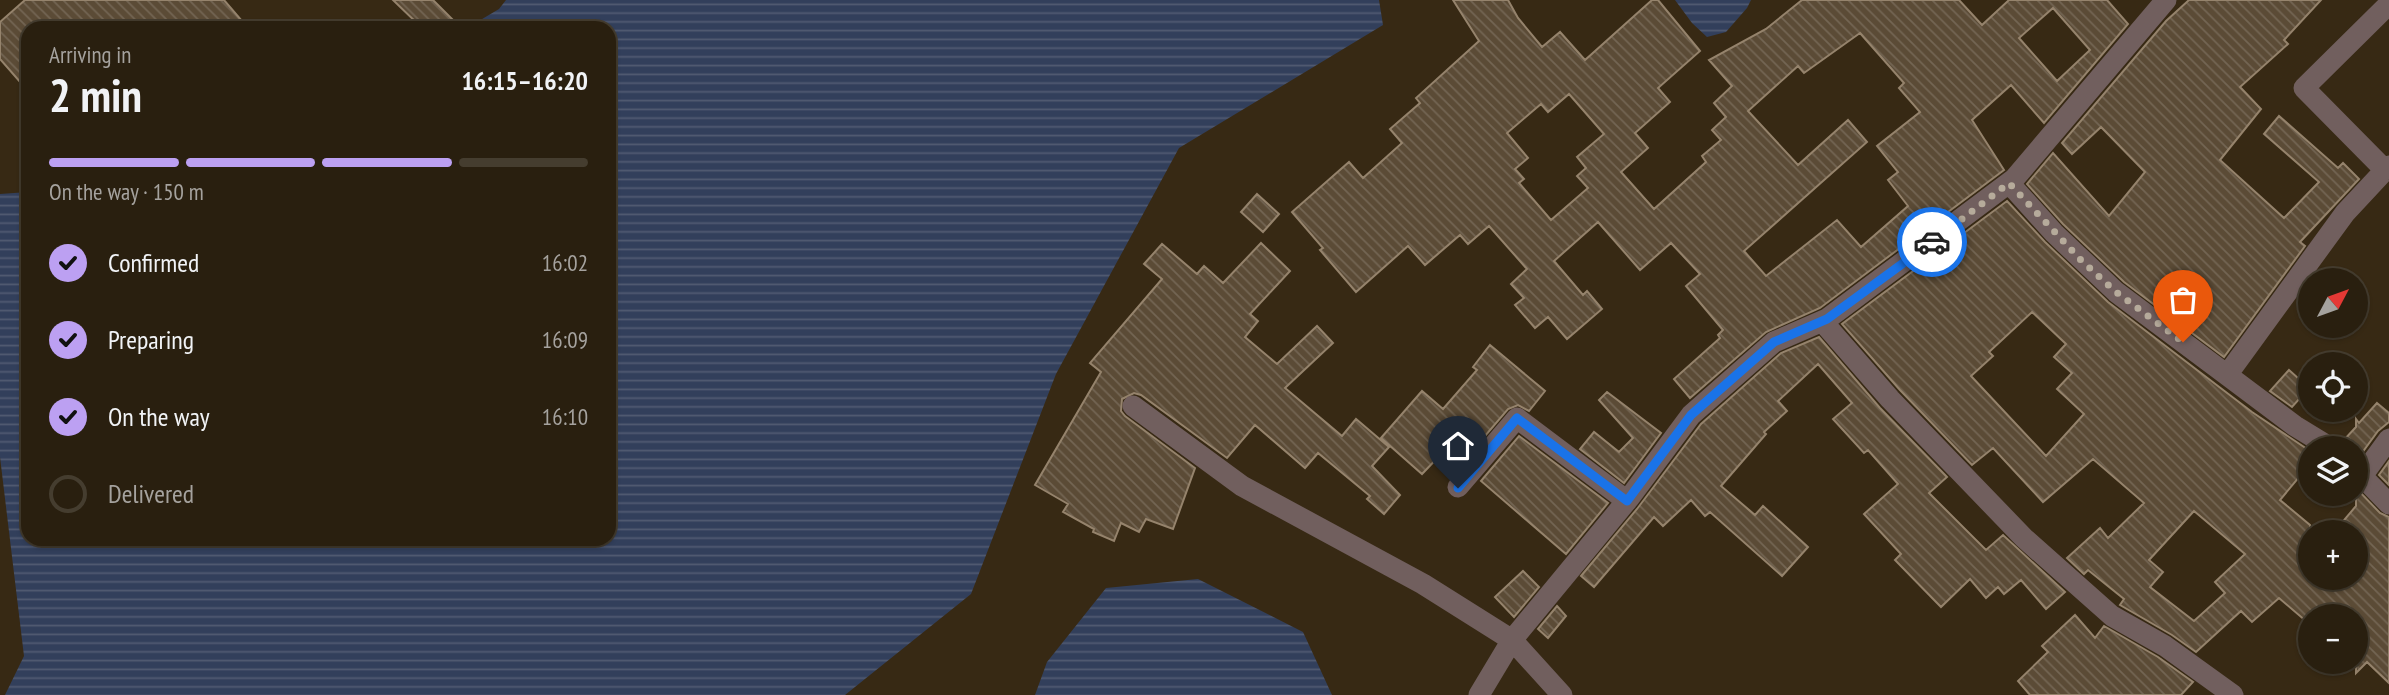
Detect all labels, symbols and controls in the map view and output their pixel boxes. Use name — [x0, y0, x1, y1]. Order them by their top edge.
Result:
text: Arriving in — [49, 40, 131, 69]
text: 16:15–16:20 — [461, 64, 588, 97]
text: 2 min — [49, 65, 142, 125]
text: On the way · 150 m — [49, 177, 204, 206]
courier — [1897, 207, 1967, 277]
icon: car — [1913, 223, 1951, 261]
icon: check — [49, 244, 87, 282]
text: Confirmed — [108, 246, 199, 279]
text: 16:02 — [542, 248, 588, 277]
north arrow — [2298, 268, 2368, 338]
map controls — [2298, 268, 2368, 674]
pin — [2153, 270, 2213, 342]
icon: bag — [2164, 281, 2202, 319]
icon: check — [49, 321, 87, 359]
text: Preparing — [108, 323, 194, 356]
text: 16:09 — [542, 325, 588, 354]
button: locate — [2298, 352, 2368, 422]
icon: check — [49, 398, 87, 436]
text: On the way — [108, 400, 210, 433]
text: 16:10 — [542, 402, 588, 431]
pin — [1428, 416, 1488, 488]
icon: home — [1439, 427, 1477, 465]
button: layers — [2298, 436, 2368, 506]
text: Delivered — [108, 477, 194, 510]
button: + — [2298, 520, 2368, 590]
button: − — [2298, 604, 2368, 674]

